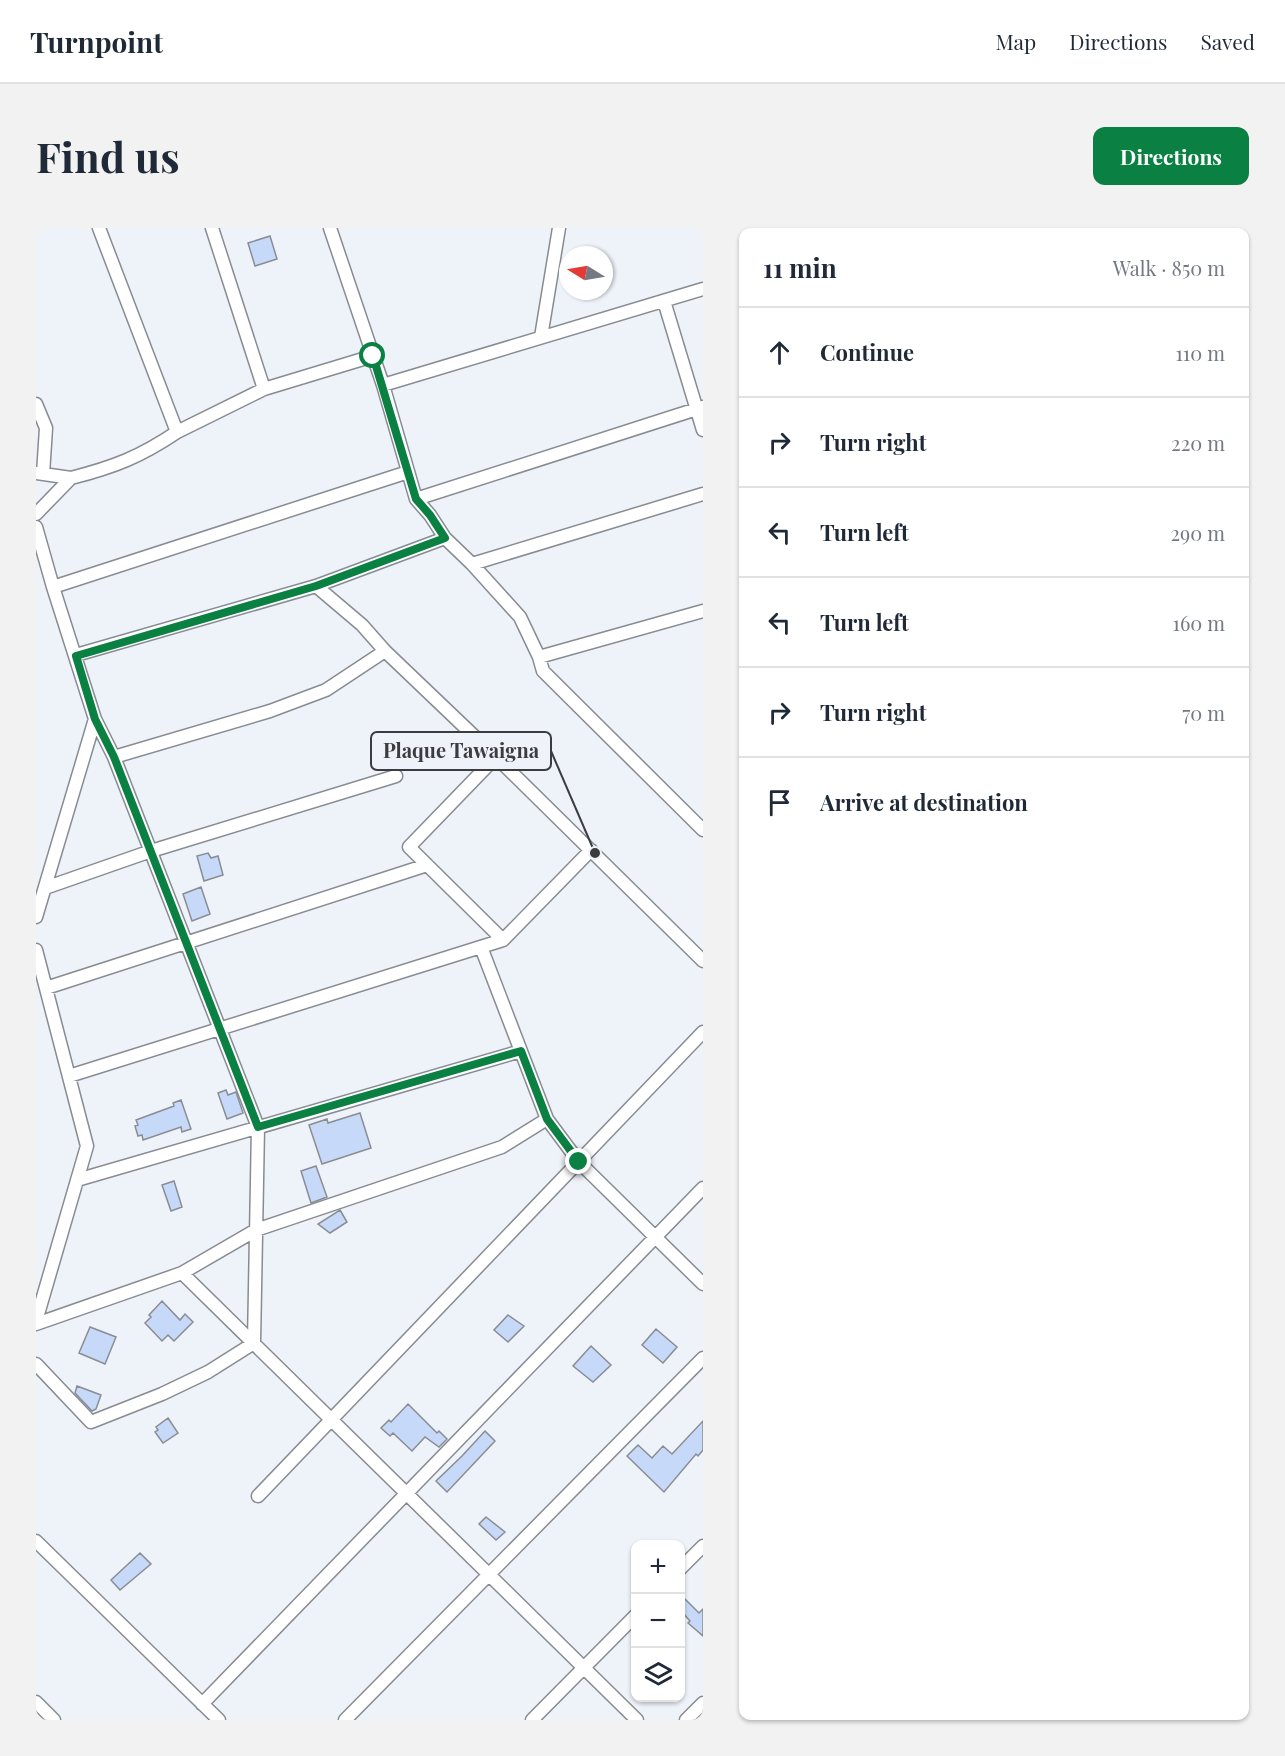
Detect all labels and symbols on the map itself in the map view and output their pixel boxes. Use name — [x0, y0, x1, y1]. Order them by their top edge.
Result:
north arrow — [559, 246, 613, 300]
route start — [359, 342, 385, 368]
callout: Plaque Tawaigna — [371, 732, 551, 770]
text: Plaque Tawaigna — [383, 736, 540, 763]
route end — [565, 1148, 591, 1174]

